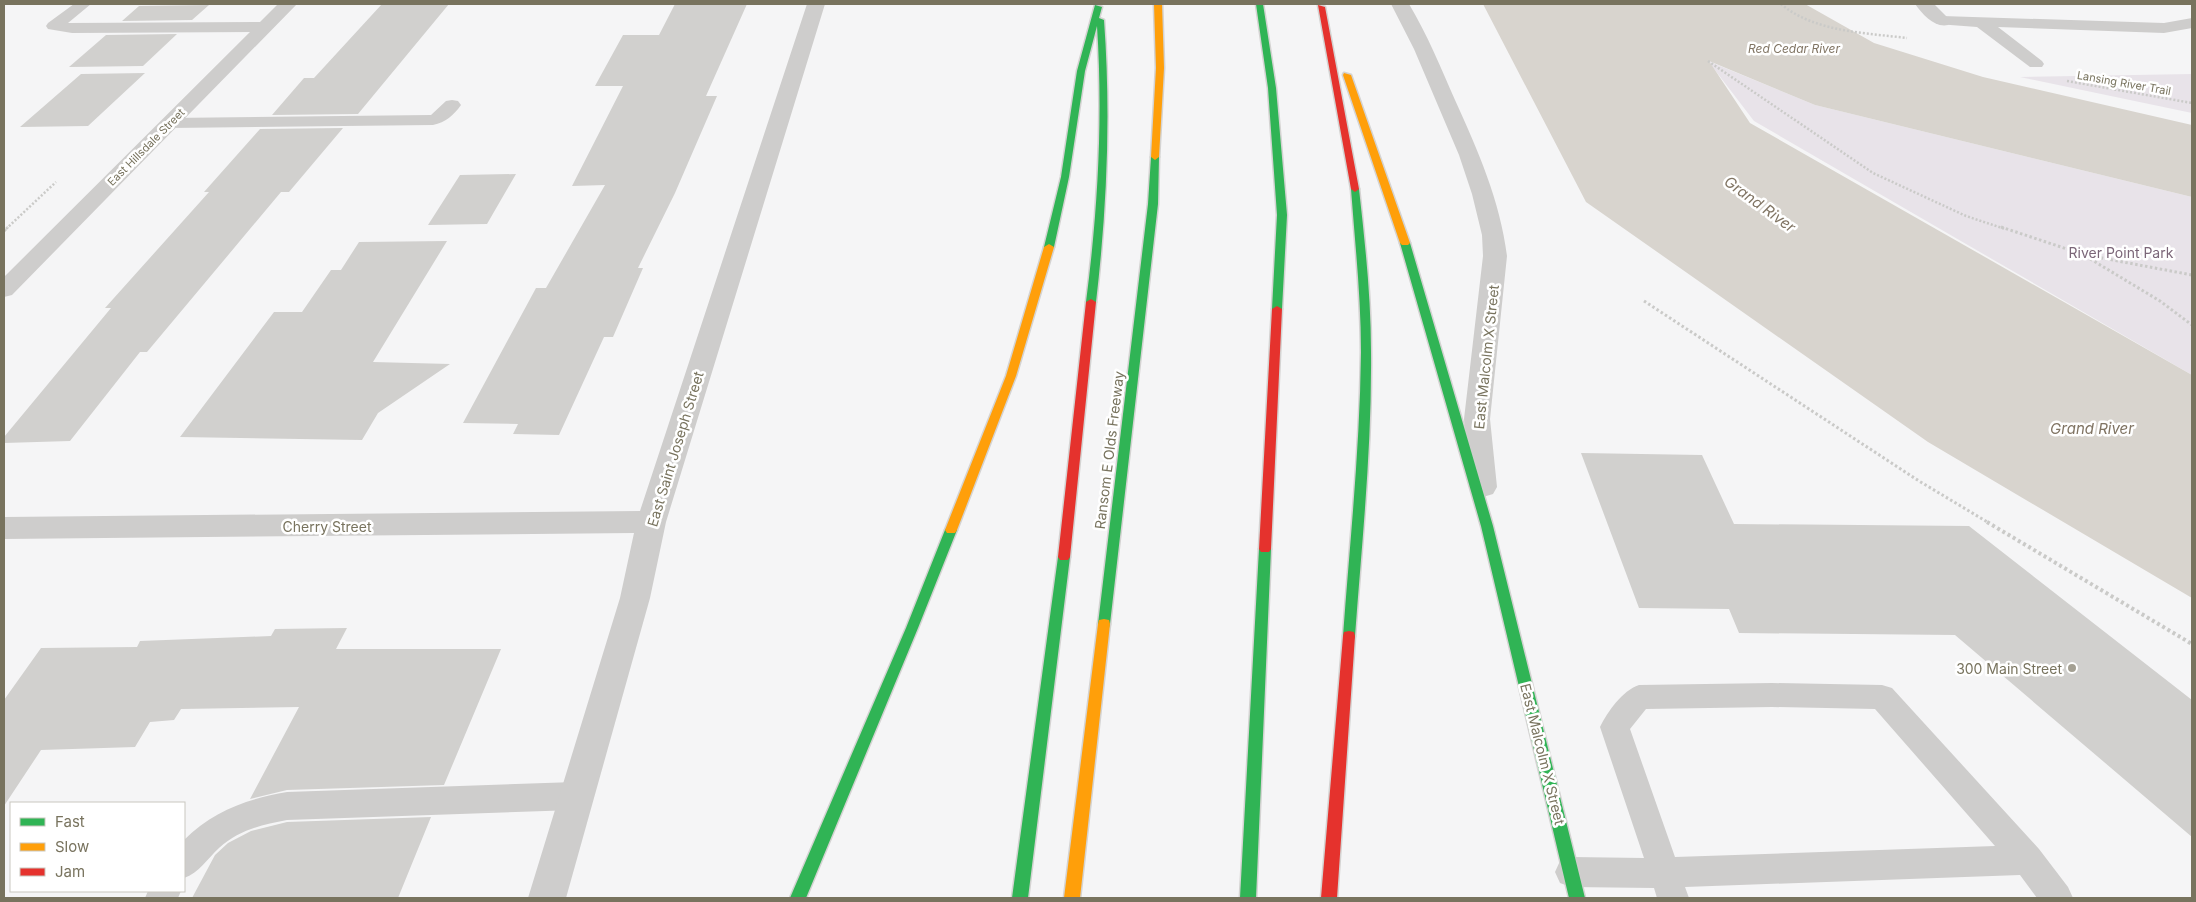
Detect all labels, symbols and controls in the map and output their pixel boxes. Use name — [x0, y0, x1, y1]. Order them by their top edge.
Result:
water label: Red Cedar River — [1748, 41, 1840, 56]
street label: Lansing River Trail — [2076, 68, 2172, 98]
street label: East Hillsdale Street — [104, 105, 188, 189]
water label: Grand River — [1721, 172, 1800, 237]
park label: River Point Park — [2069, 244, 2174, 261]
street label: East Malcolm X Street — [1470, 284, 1502, 430]
street label: East Saint Joseph Street — [643, 369, 707, 529]
street label: Ransom E Olds Freeway — [1091, 370, 1127, 530]
water label: Grand River — [2050, 419, 2134, 438]
street label: Cherry Street — [283, 518, 372, 535]
place label: 300 Main Street — [1956, 660, 2062, 677]
marker: 300 Main Street — [2066, 662, 2078, 674]
street label: East Malcolm X Street — [1517, 682, 1569, 827]
legend — [10, 802, 185, 892]
text: Fast — [55, 812, 85, 831]
text: Slow — [55, 837, 89, 856]
text: Jam — [55, 862, 85, 881]

